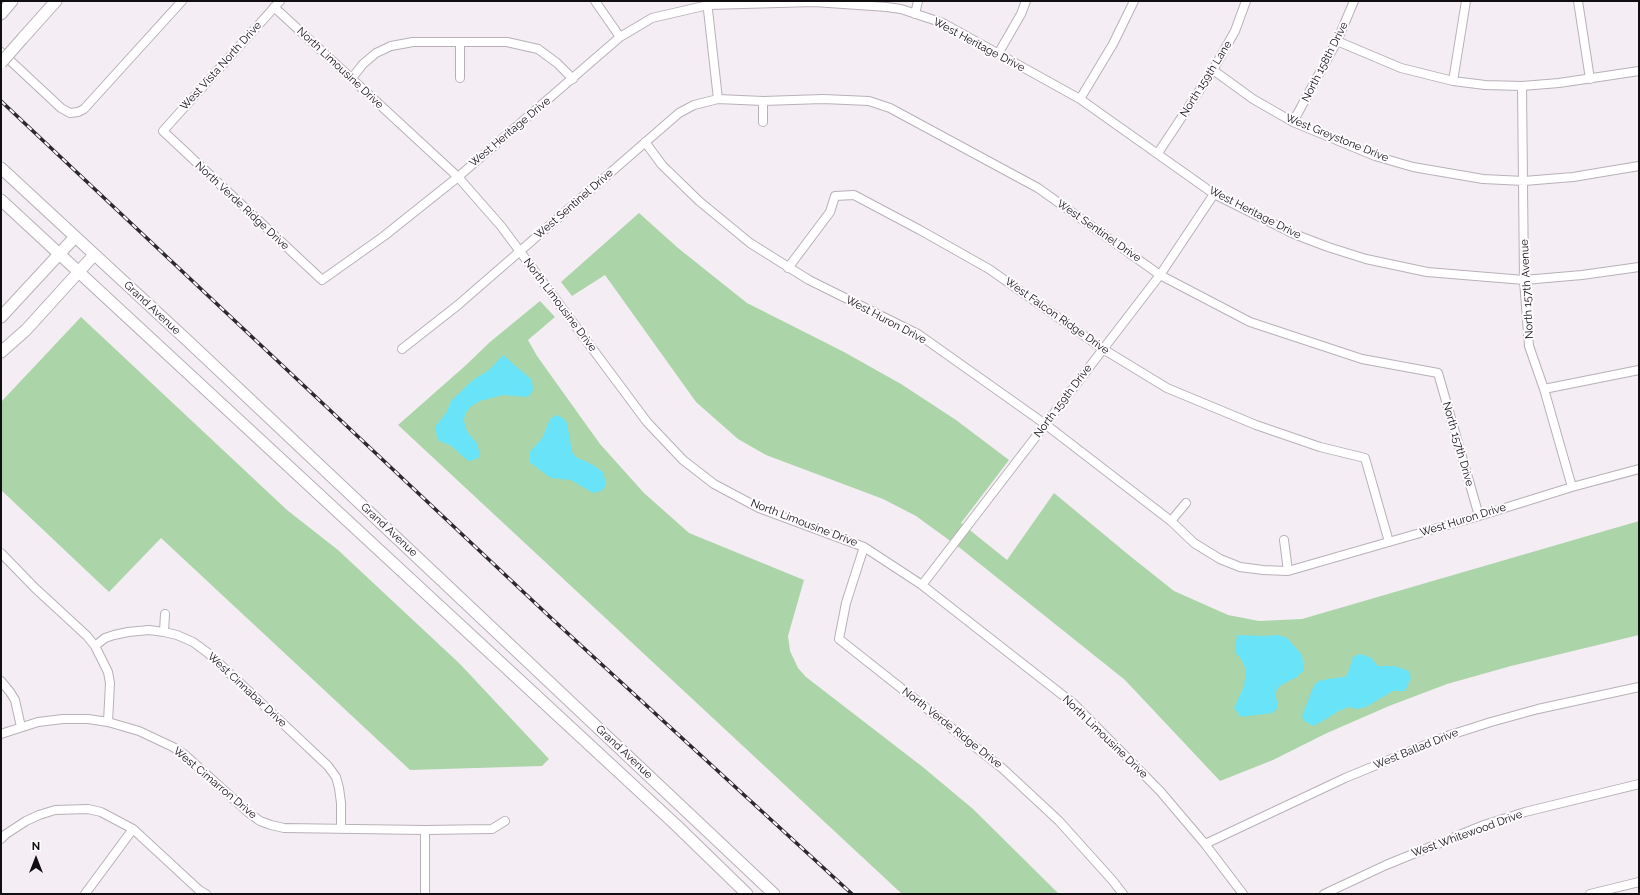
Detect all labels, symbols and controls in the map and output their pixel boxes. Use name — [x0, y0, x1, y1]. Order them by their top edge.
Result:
street label: West Heritage Drive — [931, 15, 1027, 75]
street label: West Vista North Drive — [178, 19, 264, 113]
street label: North 158th Drive — [1299, 20, 1351, 104]
street label: North Limousine Drive — [294, 25, 386, 111]
street label: North 159th Lane — [1177, 39, 1235, 119]
street label: West Heritage Drive — [467, 94, 553, 170]
street label: West Greystone Drive — [1284, 111, 1390, 165]
street label: North Verde Ridge Drive — [192, 159, 292, 253]
street label: West Sentinel Drive — [532, 166, 616, 242]
street label: West Heritage Drive — [1207, 184, 1303, 242]
street label: West Sentinel Drive — [1054, 197, 1144, 265]
street label: North 157th Avenue — [1518, 239, 1536, 339]
street label: North Limousine Drive — [521, 256, 599, 354]
street label: West Falcon Ridge Drive — [1002, 275, 1112, 357]
street label: Grand Avenue — [121, 278, 183, 338]
street label: West Huron Drive — [843, 293, 929, 347]
street label: North 159th Drive — [1031, 362, 1095, 440]
street label: North 157th Drive — [1440, 400, 1476, 488]
street label: North Limousine Drive — [749, 497, 859, 549]
street label: Grand Avenue — [358, 500, 420, 560]
street label: West Huron Drive — [1418, 501, 1508, 539]
street label: West Cinnabar Drive — [205, 650, 289, 730]
street label: North Verde Ridge Drive — [899, 685, 1005, 771]
street label: North Limousine Drive — [1060, 693, 1150, 781]
street label: Grand Avenue — [593, 722, 655, 782]
street label: West Ballad Drive — [1372, 726, 1460, 772]
street label: West Cimarron Drive — [171, 744, 259, 822]
street label: West Whitewood Drive — [1410, 808, 1524, 860]
north arrow — [16, 839, 56, 879]
text: N — [32, 840, 40, 853]

